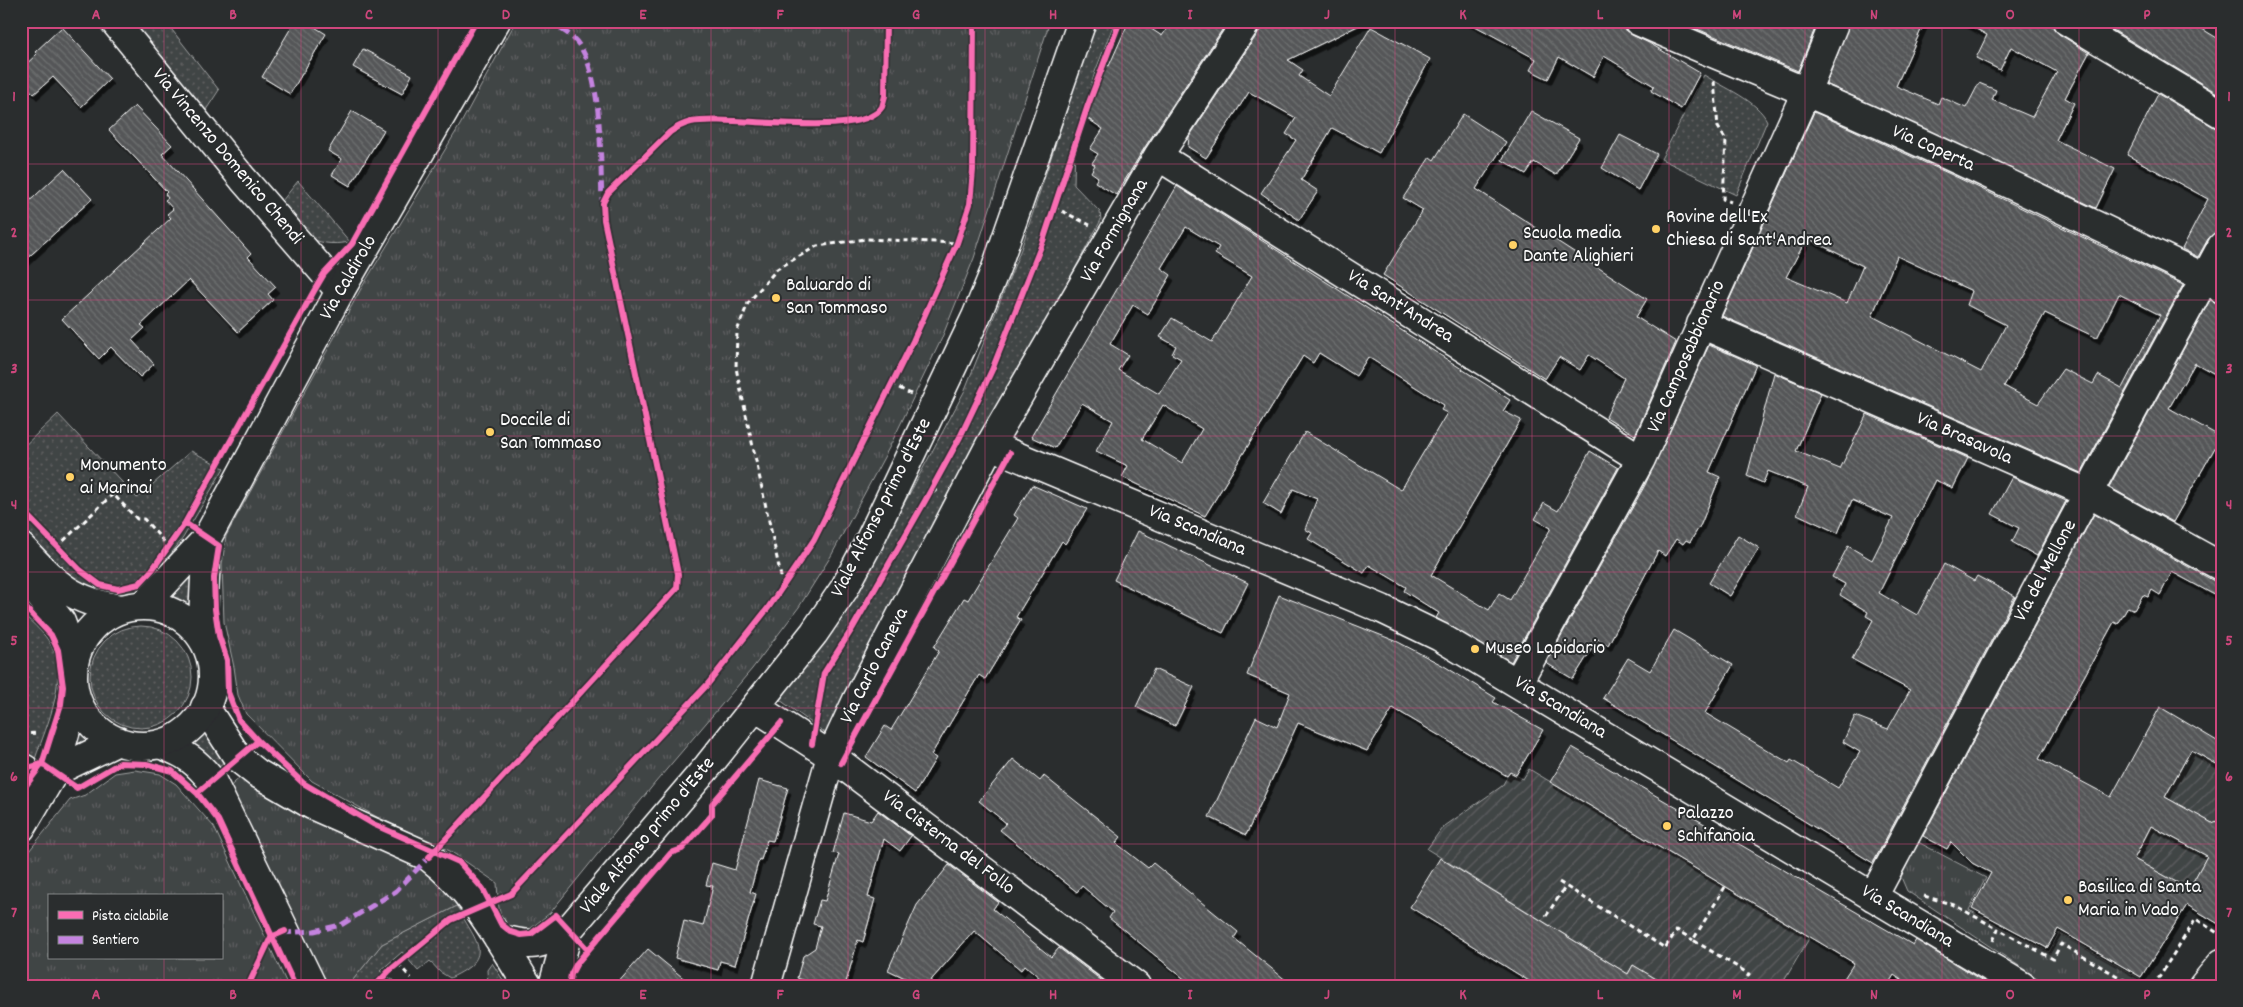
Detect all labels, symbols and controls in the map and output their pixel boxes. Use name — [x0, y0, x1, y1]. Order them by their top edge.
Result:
text: A — [92, 4, 101, 27]
text: B — [229, 4, 237, 27]
text: C — [365, 4, 373, 27]
text: D — [502, 4, 511, 27]
text: E — [639, 4, 647, 27]
text: F — [776, 4, 784, 27]
text: G — [912, 4, 920, 27]
text: H — [1049, 4, 1057, 27]
text: I — [1188, 4, 1194, 27]
text: J — [1324, 4, 1330, 27]
text: K — [1459, 4, 1467, 27]
text: L — [1597, 4, 1604, 27]
text: M — [1732, 4, 1742, 27]
text: N — [1870, 4, 1878, 27]
text: O — [2005, 4, 2015, 27]
text: P — [2143, 4, 2151, 27]
street label: Via Vincenzo Domenico Chendi — [145, 62, 310, 252]
text: 1 — [12, 86, 16, 109]
text: 1 — [2227, 86, 2231, 109]
street label: Via Coperta — [1887, 118, 1980, 180]
street label: Via Formignana — [1074, 173, 1156, 288]
place label: Rovine dell'Ex Chiesa di Sant'Andrea — [1666, 204, 1832, 255]
place label: Scuola media Dante Alighieri — [1523, 220, 1634, 271]
text: 2 — [11, 222, 18, 245]
text: 2 — [2226, 222, 2233, 245]
marker: Rovine dell'Ex Chiesa di Sant'Andrea — [1650, 223, 1662, 235]
street label: Via Caldirolo — [313, 230, 385, 326]
marker: Scuola media Dante Alighieri — [1507, 239, 1519, 251]
street label: Via Sant'Andrea — [1341, 263, 1459, 351]
place label: Baluardo di San Tommaso — [786, 272, 887, 323]
street label: Via Camposabbionario — [1641, 276, 1733, 438]
marker: Baluardo di San Tommaso — [770, 292, 782, 304]
text: 3 — [10, 358, 18, 381]
text: 3 — [2225, 358, 2233, 381]
street label: Via Brasavola — [1911, 405, 2017, 473]
place label: Doccile di San Tommaso — [500, 407, 601, 458]
street label: Viale Alfonso primo d'Este — [825, 413, 940, 603]
marker: Doccile di San Tommaso — [484, 426, 496, 438]
place label: Monumento ai Marinai — [80, 452, 167, 503]
marker: Monumento ai Marinai — [64, 471, 76, 483]
text: 4 — [11, 494, 17, 517]
text: 4 — [2226, 494, 2232, 517]
street label: Via Scandiana — [1144, 498, 1251, 564]
street label: Via del Mellone — [2007, 515, 2085, 627]
street label: Via Carlo Caneva — [834, 602, 917, 729]
text: 5 — [10, 630, 18, 653]
text: 5 — [2225, 630, 2233, 653]
place label: Museo Lapidario — [1485, 635, 1605, 663]
marker: Museo Lapidario — [1469, 643, 1481, 655]
street label: Via Scandiana — [1508, 669, 1612, 747]
street label: Viale Alfonso primo d'Este — [574, 751, 723, 921]
text: 6 — [10, 766, 18, 789]
text: 6 — [2225, 766, 2233, 789]
street label: Via Cisterna del Follo — [876, 784, 1020, 902]
place label: Palazzo Schifanoia — [1677, 800, 1755, 851]
marker: Palazzo Schifanoia — [1661, 820, 1673, 832]
place label: Basilica di Santa Maria in Vado — [2078, 874, 2202, 925]
street label: Via Scandiana — [1855, 878, 1959, 956]
legend — [48, 894, 222, 960]
marker: Basilica di Santa Maria in Vado — [2062, 894, 2074, 906]
text: 7 — [11, 902, 17, 925]
text: 7 — [2226, 902, 2232, 925]
text: Pista ciclabile — [92, 906, 169, 928]
text: Sentiero — [92, 930, 140, 952]
text: A — [92, 984, 101, 1007]
text: B — [229, 984, 237, 1007]
text: C — [365, 984, 373, 1007]
text: D — [502, 984, 511, 1007]
text: E — [639, 984, 647, 1007]
text: F — [776, 984, 784, 1007]
text: G — [912, 984, 920, 1007]
text: H — [1049, 984, 1057, 1007]
text: I — [1188, 984, 1194, 1007]
text: J — [1324, 984, 1330, 1007]
text: K — [1459, 984, 1467, 1007]
text: L — [1597, 984, 1604, 1007]
text: M — [1732, 984, 1742, 1007]
text: N — [1870, 984, 1878, 1007]
text: O — [2005, 984, 2015, 1007]
text: P — [2143, 984, 2151, 1007]

